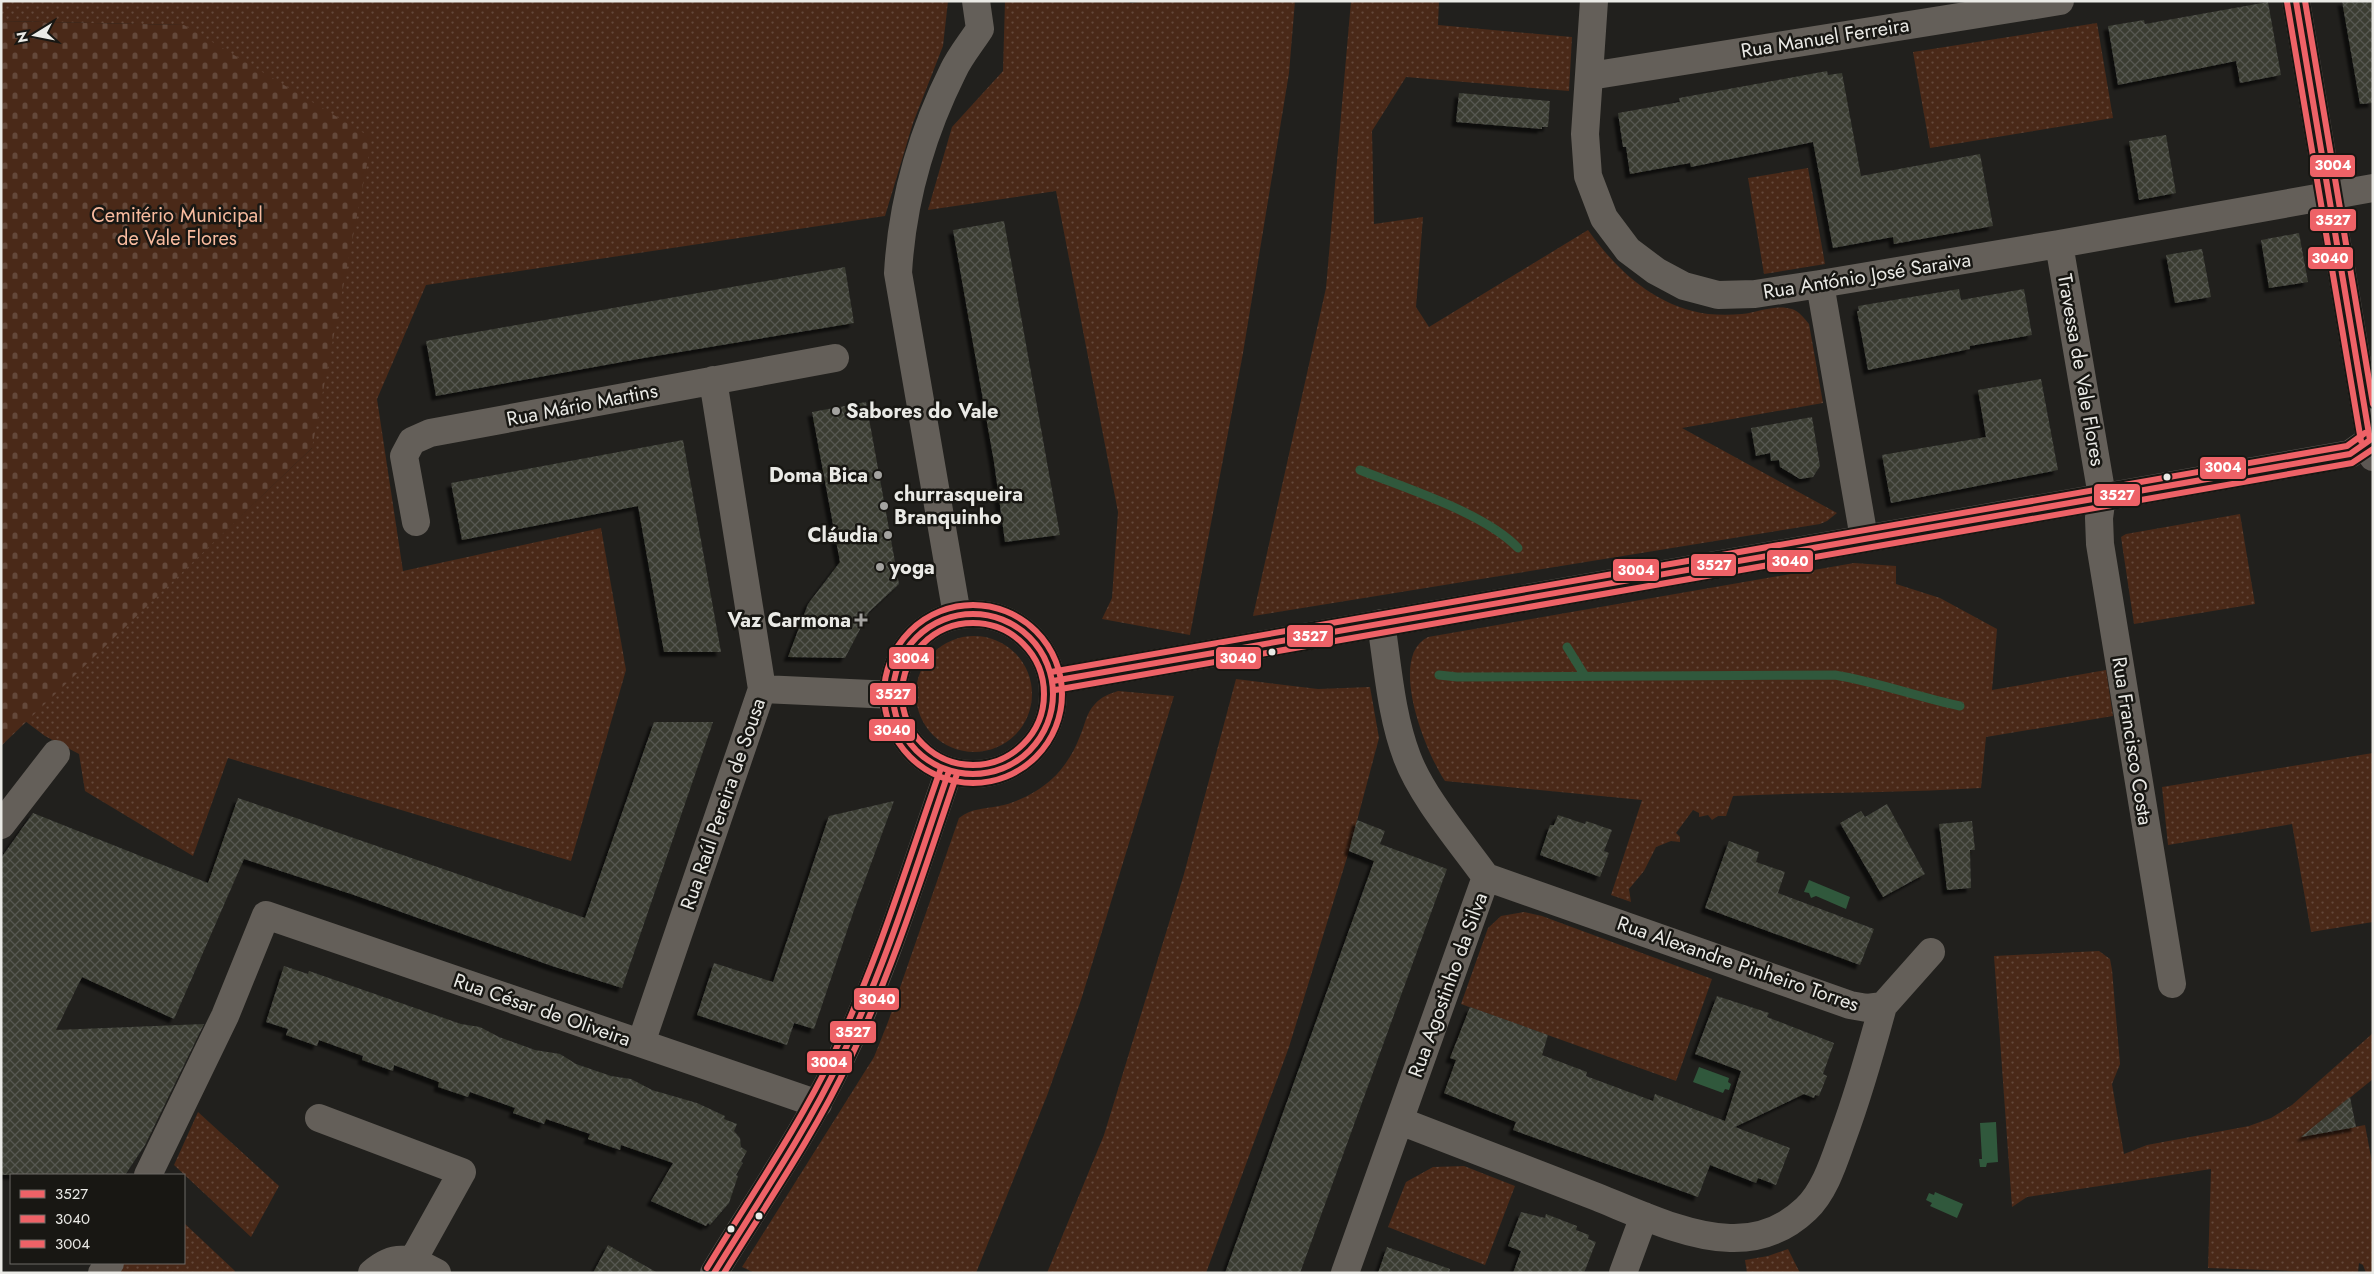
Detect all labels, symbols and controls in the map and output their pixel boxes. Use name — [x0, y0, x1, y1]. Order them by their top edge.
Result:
north arrow — [10, 10, 60, 60]
street label: Rua Manuel Ferreira — [1739, 10, 1911, 66]
text: N — [11, 30, 33, 44]
line badge: 3004 — [2309, 154, 2356, 178]
text: 3004 — [2314, 155, 2352, 175]
park label: Cemitério Municipal de Vale Flores — [91, 201, 263, 253]
line badge: 3527 — [2309, 208, 2357, 232]
text: 3527 — [2315, 210, 2351, 230]
street label: Rua António José Saraiva — [1761, 245, 1973, 307]
line badge: 3040 — [2307, 246, 2354, 270]
text: 3040 — [2311, 248, 2349, 268]
street label: Travessa de Vale Flores — [2050, 272, 2112, 468]
street label: Rua Mário Martins — [504, 376, 660, 434]
place label: Sabores do Vale — [846, 397, 998, 426]
marker: Sabores do Vale — [830, 405, 842, 417]
line badge: 3004 — [2199, 456, 2247, 480]
text: 3004 — [2204, 457, 2242, 477]
place label: Doma Bica — [769, 461, 868, 490]
marker: Doma Bica — [872, 469, 884, 481]
unlabelled marker — [2162, 472, 2172, 482]
place label: churrasqueira Branquinho — [894, 480, 1023, 532]
line badge: 3527 — [2093, 483, 2141, 507]
text: 3527 — [2099, 485, 2135, 505]
marker: churrasqueira Branquinho — [878, 500, 890, 512]
place label: Cláudia — [808, 521, 878, 550]
marker: Cláudia — [882, 529, 894, 541]
line badge: 3040 — [1766, 549, 1814, 573]
text: 3040 — [1771, 551, 1809, 571]
place label: yoga — [889, 553, 935, 582]
line badge: 3527 — [1690, 553, 1737, 577]
text: 3527 — [1696, 555, 1732, 575]
line badge: 3004 — [1612, 558, 1660, 582]
text: 3004 — [1617, 560, 1655, 580]
marker: yoga — [874, 561, 886, 573]
place label: Vaz Carmona — [727, 606, 851, 635]
marker: Vaz Carmona — [855, 614, 867, 626]
line badge: 3527 — [1286, 624, 1334, 648]
text: 3527 — [1292, 626, 1328, 646]
line badge: 3004 — [888, 646, 935, 670]
line badge: 3040 — [1215, 646, 1262, 670]
unlabelled marker — [1267, 647, 1277, 657]
text: 3004 — [892, 648, 930, 668]
text: 3040 — [1219, 648, 1257, 668]
street label: Rua Francisco Costa — [2104, 655, 2160, 827]
line badge: 3527 — [869, 682, 917, 706]
text: 3527 — [875, 684, 911, 704]
street label: Rua Raúl Pereira de Sousa — [673, 694, 773, 914]
line badge: 3040 — [868, 718, 916, 742]
text: 3040 — [873, 720, 911, 740]
street label: Rua Agostinho da Silva — [1401, 888, 1495, 1082]
street label: Rua Alexandre Pinheiro Torres — [1613, 909, 1863, 1019]
street label: Rua César de Oliveira — [450, 966, 634, 1054]
line badge: 3040 — [853, 987, 900, 1011]
text: 3040 — [858, 989, 896, 1009]
line badge: 3527 — [829, 1020, 877, 1044]
text: 3527 — [835, 1022, 871, 1042]
line badge: 3004 — [806, 1050, 853, 1074]
text: 3004 — [810, 1052, 848, 1072]
legend — [10, 1174, 185, 1264]
text: 3527 — [55, 1183, 88, 1205]
text: 3040 — [55, 1208, 90, 1230]
unlabelled marker — [754, 1211, 764, 1221]
unlabelled marker — [726, 1224, 736, 1234]
text: 3004 — [55, 1233, 90, 1255]

